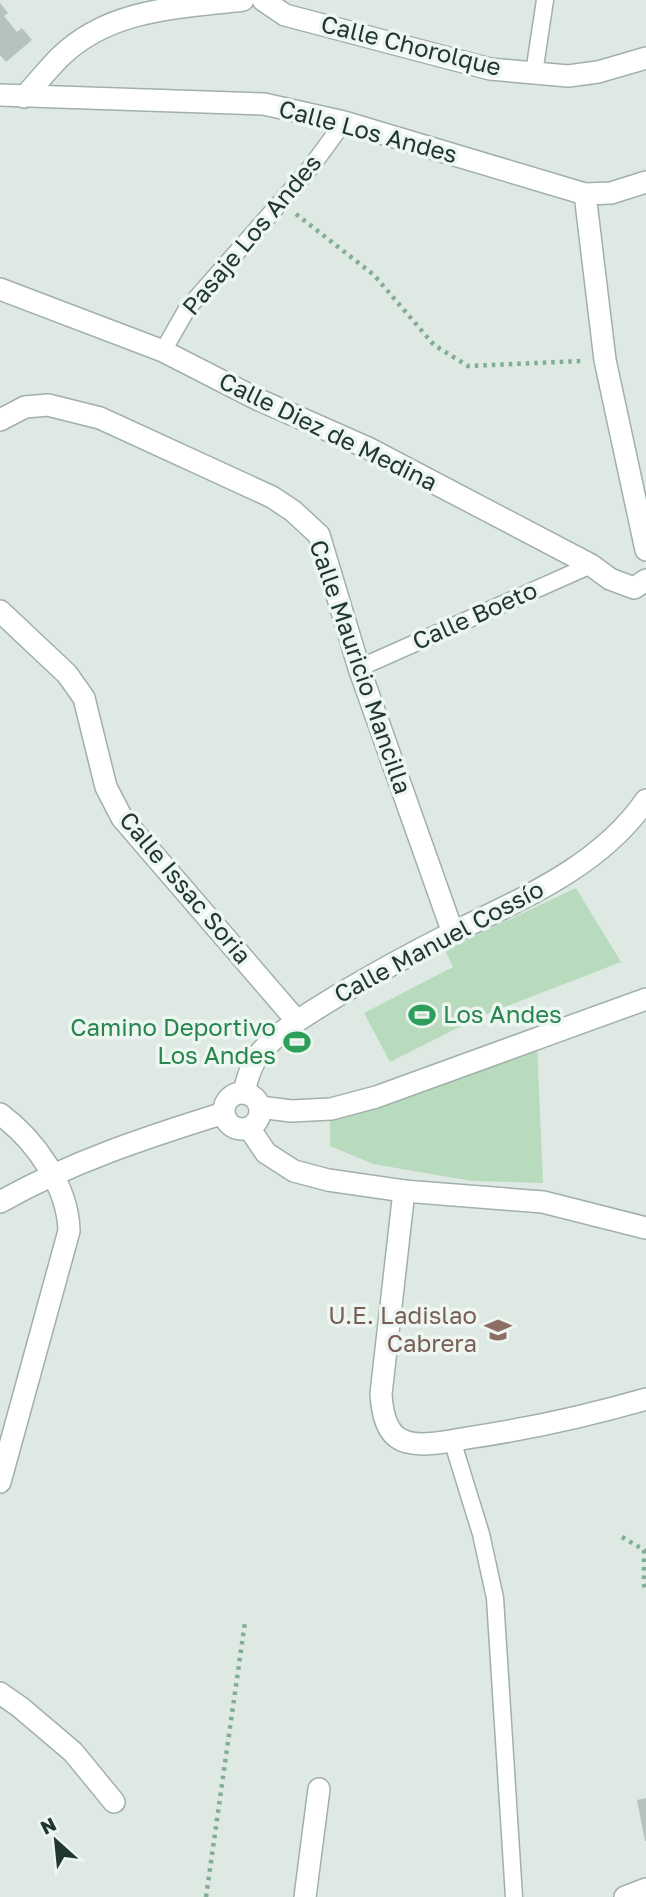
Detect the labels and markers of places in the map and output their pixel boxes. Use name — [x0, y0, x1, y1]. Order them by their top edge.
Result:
place label: Los Andes — [443, 999, 562, 1028]
sports icon: Los Andes — [407, 1000, 437, 1030]
place label: Camino Deportivo Los Andes — [70, 1012, 276, 1069]
sports icon: Camino Deportivo Los Andes — [282, 1027, 312, 1057]
place label: U.E. Ladislao Cabrera — [328, 1300, 477, 1357]
school or university icon: U.E. Ladislao Cabrera — [483, 1315, 513, 1345]

